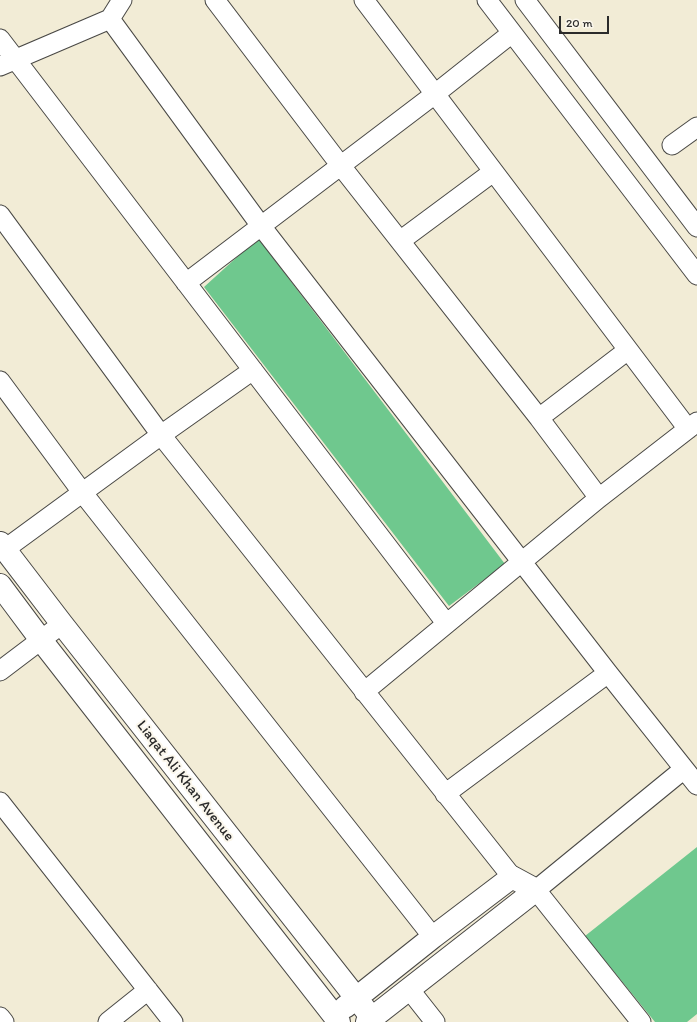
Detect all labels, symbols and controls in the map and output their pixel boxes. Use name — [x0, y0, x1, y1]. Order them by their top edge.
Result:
scale bar — [561, 8, 611, 34]
text: 20 m — [566, 16, 593, 30]
street label: Liaqat Ali Khan Avenue — [132, 717, 238, 845]

